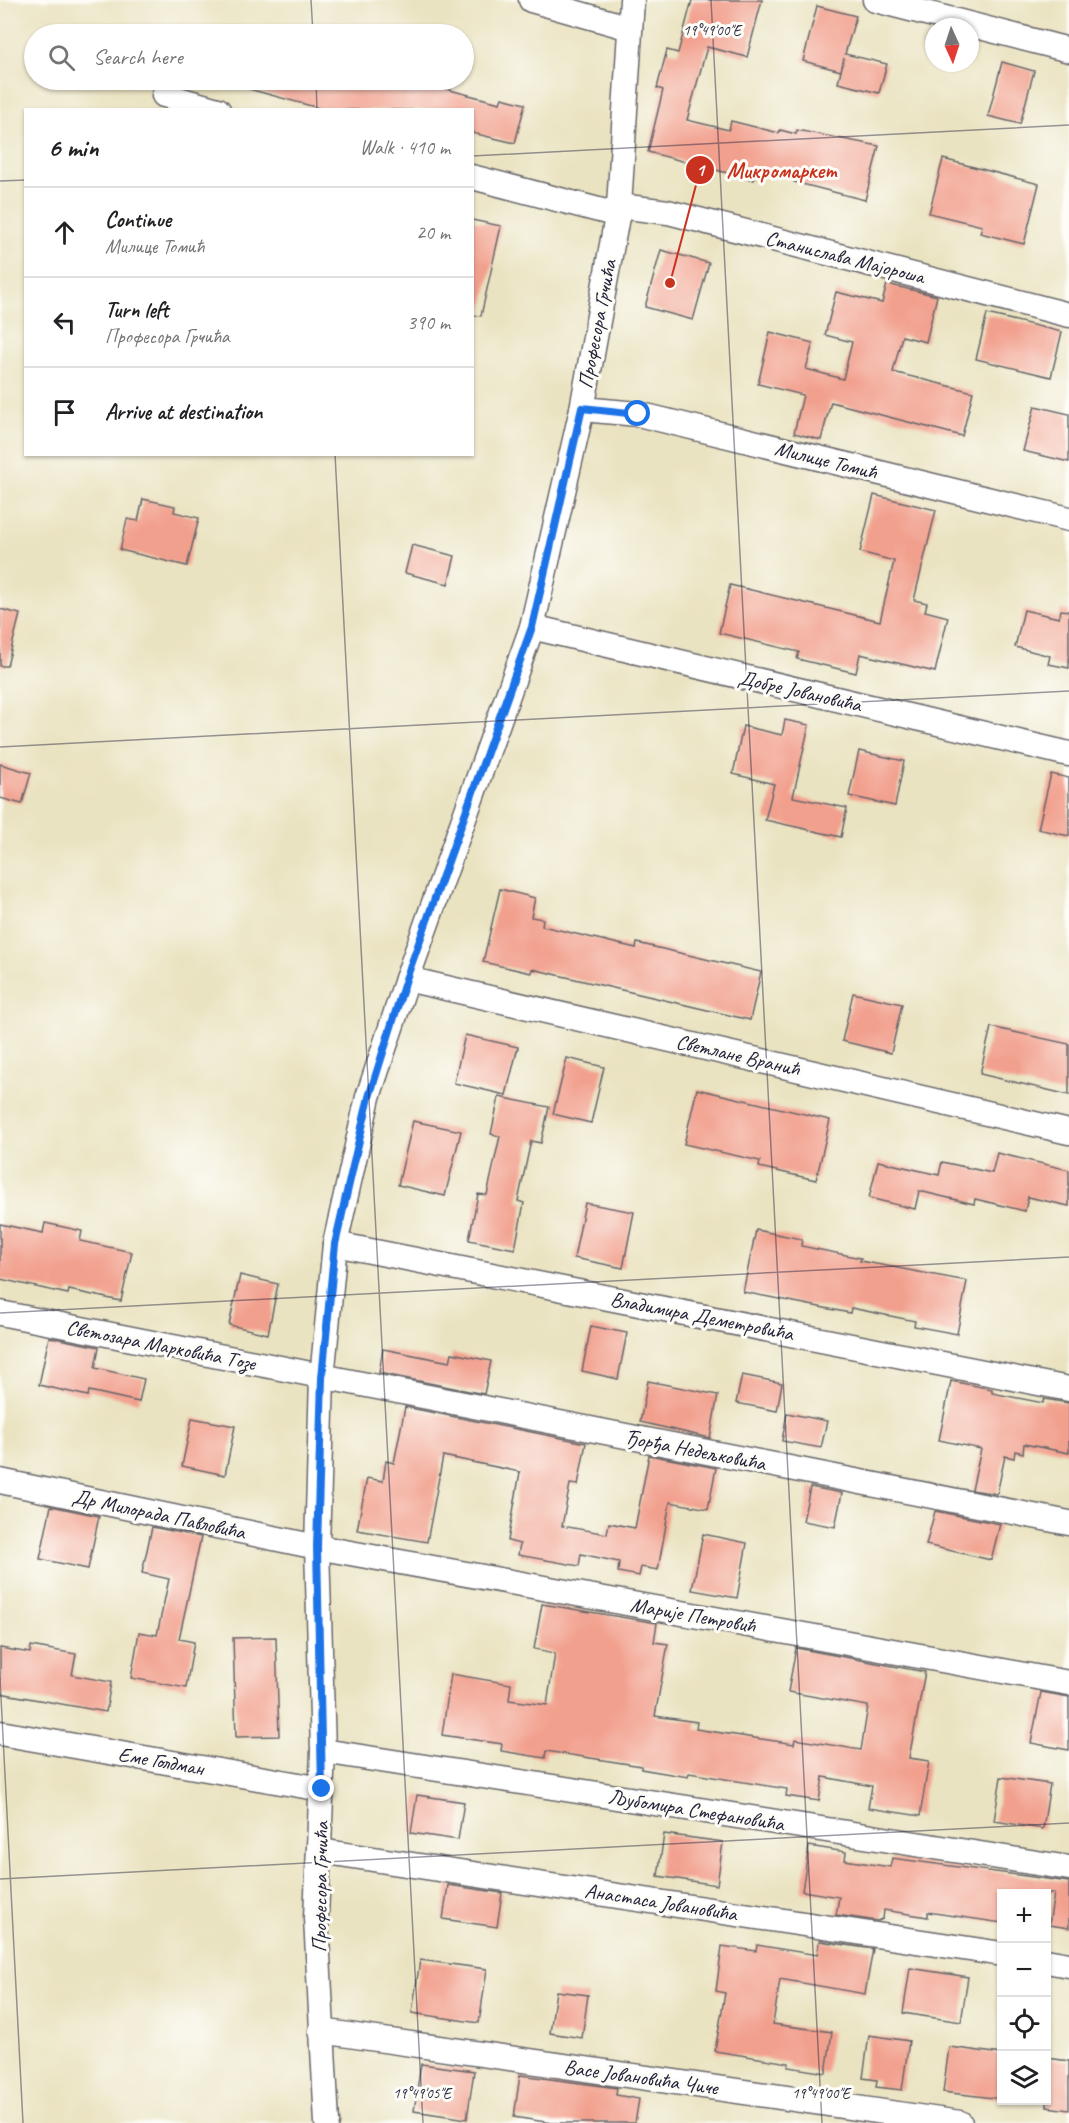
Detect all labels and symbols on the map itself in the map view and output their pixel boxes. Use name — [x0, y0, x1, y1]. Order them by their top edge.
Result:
north arrow — [925, 18, 979, 72]
text: 19°49'00"E — [683, 21, 743, 40]
callout: Микромаркет — [685, 150, 850, 190]
text: Микромаркет — [727, 157, 838, 185]
text: 1 — [696, 159, 706, 181]
street label: Станислава Мајороша — [763, 225, 930, 290]
street label: Професора Грчића — [572, 256, 623, 391]
route start — [624, 400, 650, 426]
street label: Милице Томић — [772, 435, 881, 485]
street label: Добре Јовановића — [736, 664, 866, 718]
street label: Светлане Вранић — [674, 1028, 803, 1082]
street label: Владимира Деметровића — [608, 1286, 797, 1347]
street label: Светозара Марковића Тозе — [64, 1314, 259, 1377]
street label: Ђорђа Недељковића — [622, 1424, 770, 1478]
street label: Др Милорада Павловића — [70, 1483, 250, 1545]
street label: Марије Петровић — [629, 1591, 758, 1639]
street label: Еме Голдман — [116, 1741, 207, 1782]
route end — [308, 1775, 334, 1801]
street label: Љубомира Стефановића — [606, 1783, 788, 1837]
street label: Професора Грчића — [306, 1820, 334, 1953]
street label: Анастаса Јовановића — [583, 1877, 741, 1927]
street label: Васе Јовановића Чиче — [562, 2053, 721, 2101]
text: 19°49'05"E — [393, 2084, 453, 2103]
text: 19°49'00"E — [792, 2084, 852, 2103]

